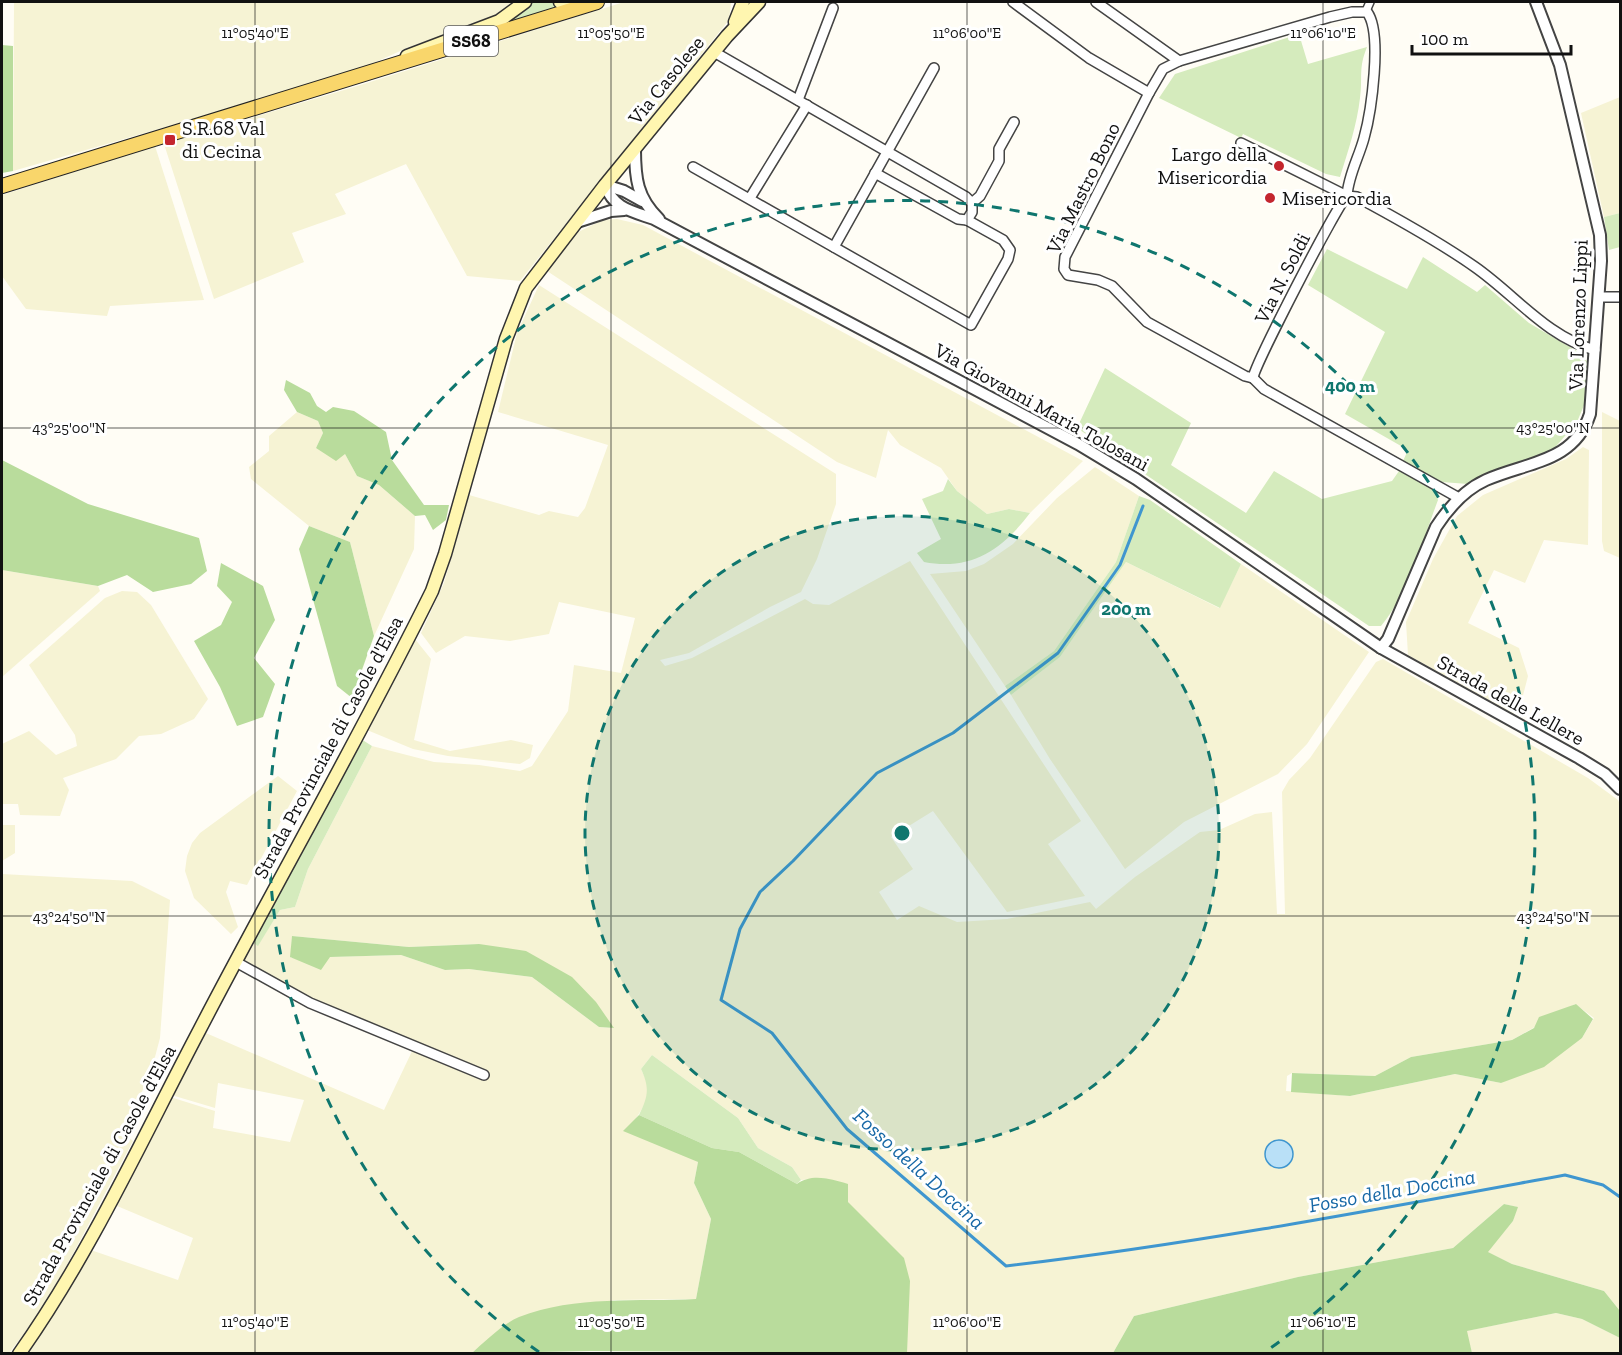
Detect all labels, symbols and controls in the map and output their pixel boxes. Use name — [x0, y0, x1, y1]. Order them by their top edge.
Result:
scale bar — [1412, 18, 1571, 56]
text: 11°05'40"E — [222, 24, 289, 42]
text: 11°05'50"E — [577, 24, 645, 42]
text: 11°06'00"E — [933, 24, 1001, 42]
text: 11°06'10"E — [1290, 24, 1356, 42]
road number: SS68 — [444, 26, 498, 56]
text: 100 m — [1421, 28, 1469, 50]
street label: Via Casolese — [622, 31, 709, 130]
place label: S.R.68 Val di Cecina — [182, 116, 265, 163]
street label: Via Mastro Bono — [1040, 119, 1125, 258]
marker: S.R.68 Val di Cecina — [163, 133, 177, 147]
place label: Largo della Misericordia — [1157, 142, 1267, 189]
marker: Largo della Misericordia — [1272, 159, 1286, 173]
place label: Misericordia — [1282, 186, 1392, 210]
marker: Misericordia — [1263, 191, 1277, 205]
street label: Via N. Soldi — [1249, 228, 1315, 328]
street label: Via Lorenzo Lippi — [1563, 239, 1593, 392]
street label: Via Giovanni Maria Tolosani — [929, 337, 1154, 476]
text: 400 m — [1325, 375, 1375, 397]
text: 43°25'00"N — [32, 419, 106, 437]
text: 43°25'00"N — [1516, 419, 1590, 437]
text: 200 m — [1101, 598, 1151, 620]
street label: Strada Provinciale di Casole d'Elsa — [248, 611, 408, 883]
street label: Strada delle Lellere — [1433, 650, 1589, 750]
centre of rings — [892, 823, 912, 843]
text: 43°24'50"N — [33, 908, 105, 926]
text: 43°24'50"N — [1517, 908, 1589, 926]
street label: Strada Provinciale di Casole d'Elsa — [17, 1040, 181, 1310]
water label: Fosso della Doccina — [848, 1103, 990, 1234]
water label: Fosso della Doccina — [1307, 1164, 1477, 1217]
text: 11°05'40"E — [222, 1313, 289, 1331]
text: 11°05'50"E — [577, 1313, 645, 1331]
text: 11°06'00"E — [933, 1313, 1001, 1331]
text: 11°06'10"E — [1290, 1313, 1356, 1331]

